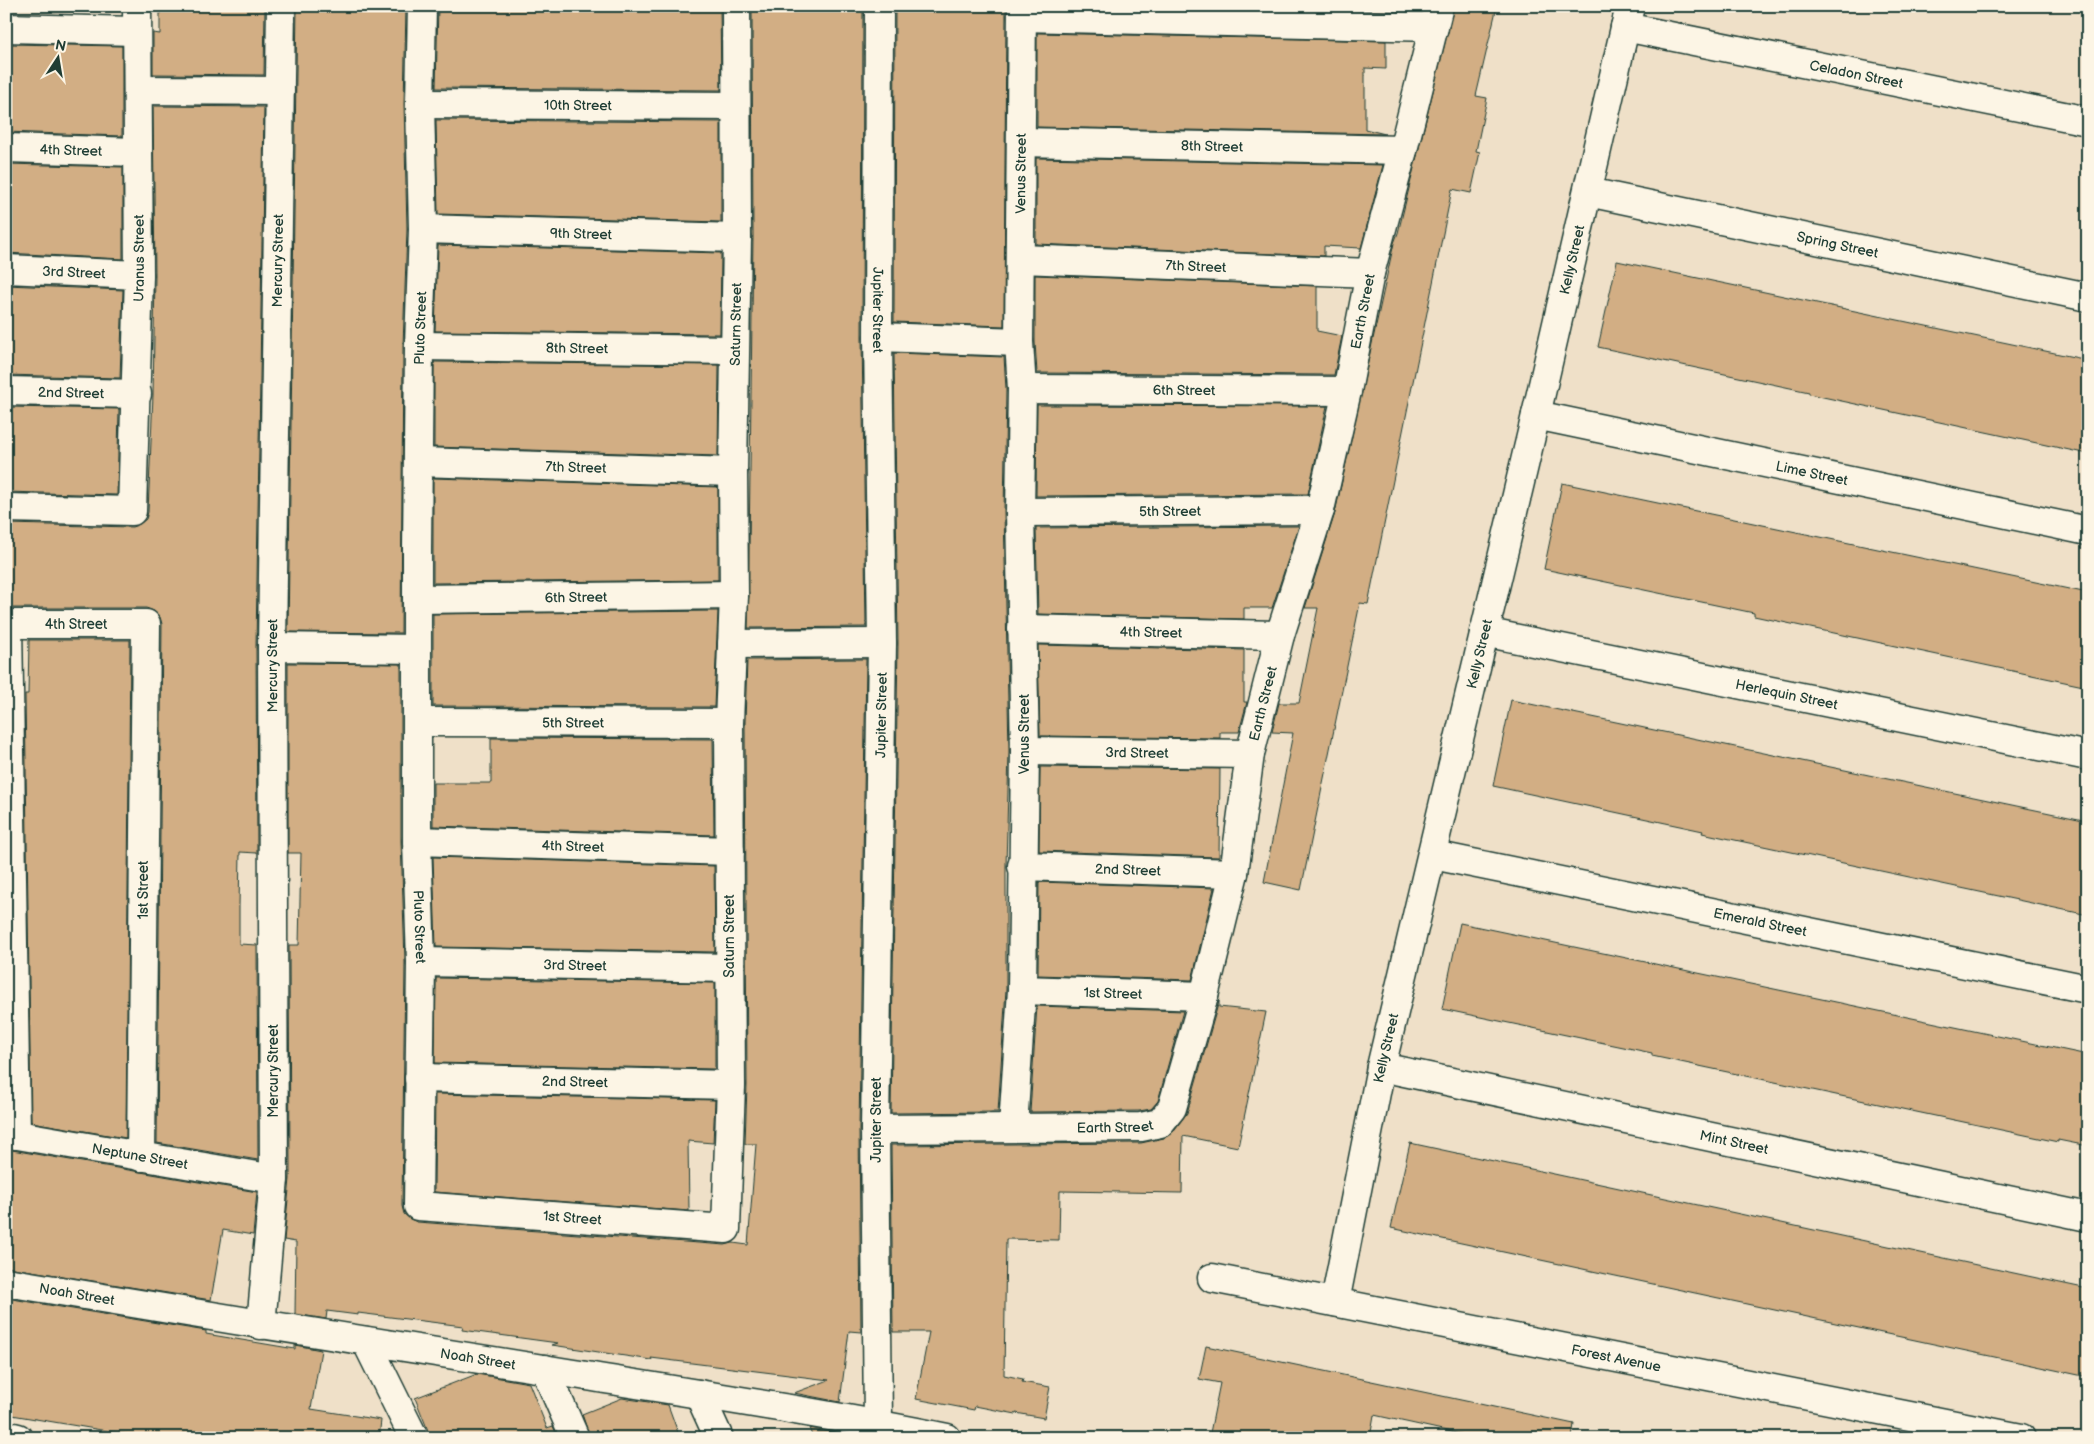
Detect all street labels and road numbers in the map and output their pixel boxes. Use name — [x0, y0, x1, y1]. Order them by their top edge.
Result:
street label: Celadon Street — [1808, 57, 1905, 92]
street label: 10th Street — [544, 97, 613, 114]
street label: Venus Street — [1012, 132, 1030, 214]
street label: 8th Street — [1181, 137, 1244, 156]
street label: 4th Street — [39, 141, 103, 160]
street label: Mercury Street — [269, 213, 287, 308]
street label: Uranus Street — [130, 214, 148, 302]
street label: Kelly Street — [1556, 223, 1589, 296]
street label: 9th Street — [550, 225, 613, 243]
street label: Spring Street — [1795, 228, 1880, 262]
street label: 7th Street — [1165, 257, 1227, 276]
street label: 3rd Street — [42, 263, 107, 283]
street label: Jupiter Street — [869, 267, 886, 354]
street label: Earth Street — [1347, 272, 1379, 351]
street label: Saturn Street — [727, 282, 745, 366]
street label: Pluto Street — [411, 290, 430, 365]
street label: 8th Street — [546, 340, 609, 357]
street label: 6th Street — [1153, 382, 1216, 399]
street label: 2nd Street — [38, 384, 105, 402]
street label: 7th Street — [545, 458, 607, 477]
street label: Lime Street — [1774, 458, 1850, 489]
street label: 5th Street — [1139, 503, 1202, 520]
street label: 6th Street — [545, 589, 608, 606]
street label: 4th Street — [45, 616, 108, 633]
street label: Kelly Street — [1463, 617, 1496, 691]
street label: Mercury Street — [264, 618, 281, 712]
street label: 4th Street — [1119, 623, 1183, 642]
street label: Earth Street — [1246, 664, 1281, 743]
street label: Jupiter Street — [872, 671, 891, 758]
street label: Herlequin Street — [1734, 676, 1840, 714]
street label: Venus Street — [1016, 693, 1033, 774]
street label: 5th Street — [542, 714, 605, 732]
street label: 3rd Street — [1105, 744, 1170, 762]
street label: 4th Street — [541, 837, 605, 856]
street label: 1st Street — [135, 860, 152, 919]
street label: 2nd Street — [1095, 860, 1162, 880]
street label: Pluto Street — [410, 890, 429, 965]
street label: Saturn Street — [721, 894, 738, 978]
street label: Emerald Street — [1712, 905, 1809, 940]
street label: 3rd Street — [543, 956, 608, 975]
street label: 1st Street — [1083, 984, 1143, 1003]
street label: Kelly Street — [1370, 1011, 1403, 1084]
street label: Mercury Street — [265, 1024, 282, 1118]
street label: 2nd Street — [542, 1073, 609, 1091]
street label: Jupiter Street — [868, 1076, 885, 1163]
street label: Earth Street — [1077, 1117, 1155, 1136]
street label: Mint Street — [1698, 1127, 1771, 1158]
street label: Neptune Street — [91, 1140, 190, 1173]
street label: 1st Street — [542, 1207, 603, 1229]
street label: Noah Street — [38, 1280, 117, 1309]
street label: Forest Avenue — [1570, 1341, 1662, 1376]
street label: Noah Street — [439, 1345, 517, 1374]

